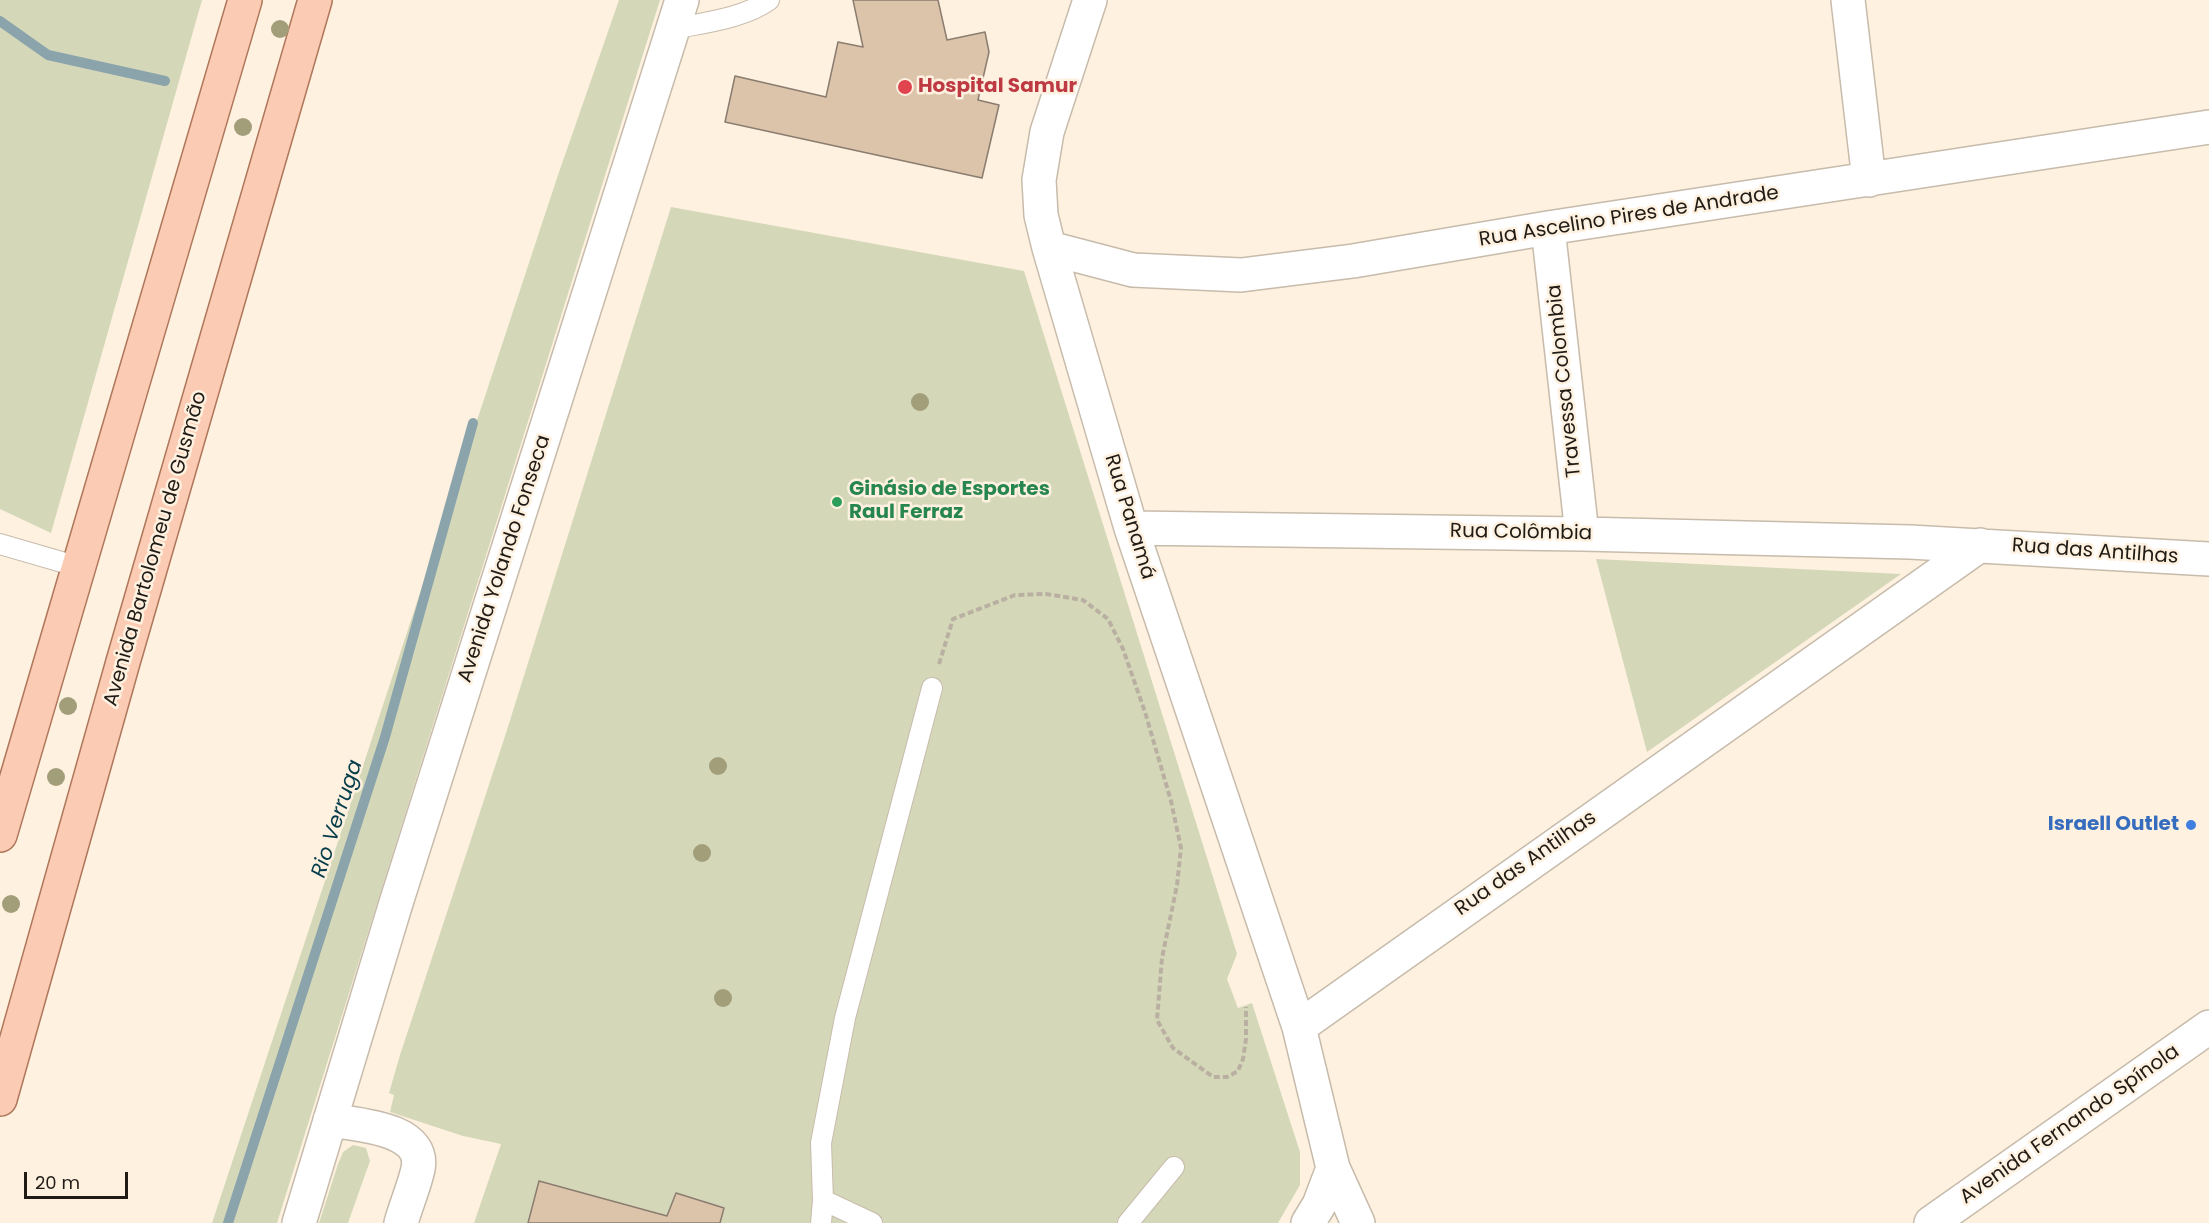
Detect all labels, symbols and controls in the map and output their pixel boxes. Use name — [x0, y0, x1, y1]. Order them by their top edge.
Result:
place label: Hospital Samur — [918, 75, 1077, 99]
marker: Hospital Samur — [896, 78, 914, 96]
street label: Rua Ascelino Pires de Andrade — [1477, 181, 1781, 253]
street label: Travessa Colombia — [1543, 283, 1587, 479]
street label: Avenida Bartolomeu de Gusmão — [99, 389, 213, 709]
street label: Avenida Yolando Fonseca — [454, 432, 556, 686]
street label: Rua Panamá — [1099, 452, 1159, 582]
place label: Ginásio de Esportes Raul Ferraz — [849, 478, 1050, 525]
marker: Ginásio de Esportes Raul Ferraz — [830, 495, 844, 509]
street label: Rua Colômbia — [1450, 520, 1592, 546]
street label: Rua das Antilhas — [2011, 534, 2179, 570]
water label: Rio Verruga — [307, 757, 369, 881]
street label: Rua das Antilhas — [1451, 806, 1601, 922]
place label: Israell Outlet — [2048, 813, 2179, 837]
marker: Israell Outlet — [2184, 818, 2198, 832]
street label: Avenida Fernando Spínola — [1956, 1040, 2184, 1210]
scale bar — [27, 1160, 130, 1198]
text: 20 m — [35, 1170, 80, 1195]

